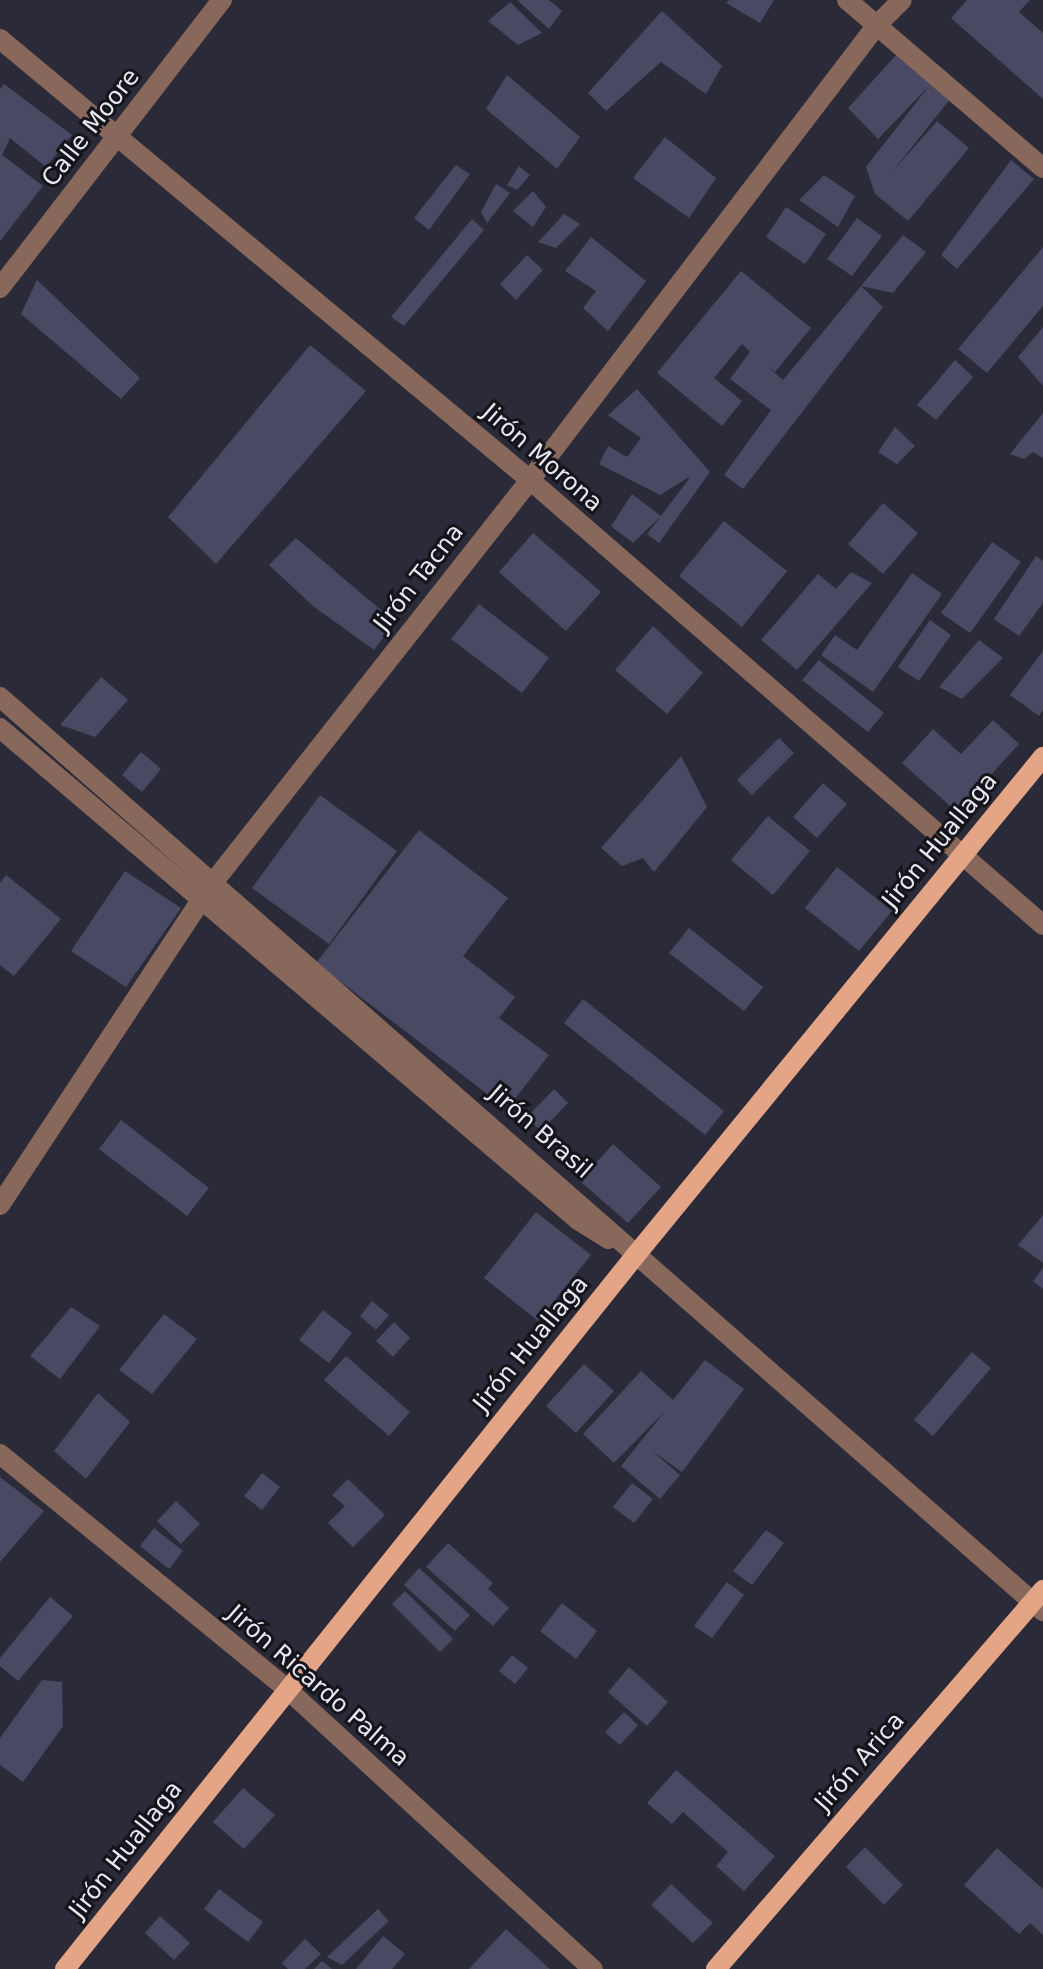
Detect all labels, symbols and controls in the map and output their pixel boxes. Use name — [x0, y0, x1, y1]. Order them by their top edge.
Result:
street label: Calle Moore — [36, 63, 146, 193]
street label: Jirón Morona — [476, 398, 608, 518]
street label: Jirón Tacna — [368, 518, 470, 638]
street label: Jirón Huallaga — [876, 767, 1004, 915]
street label: Jirón Brasil — [482, 1079, 598, 1185]
street label: Jirón Huallaga — [467, 1270, 595, 1418]
street label: Jirón Ricardo Palma — [221, 1599, 415, 1773]
street label: Jirón Arica — [809, 1707, 911, 1817]
street label: Jirón Huallaga — [63, 1776, 189, 1924]

